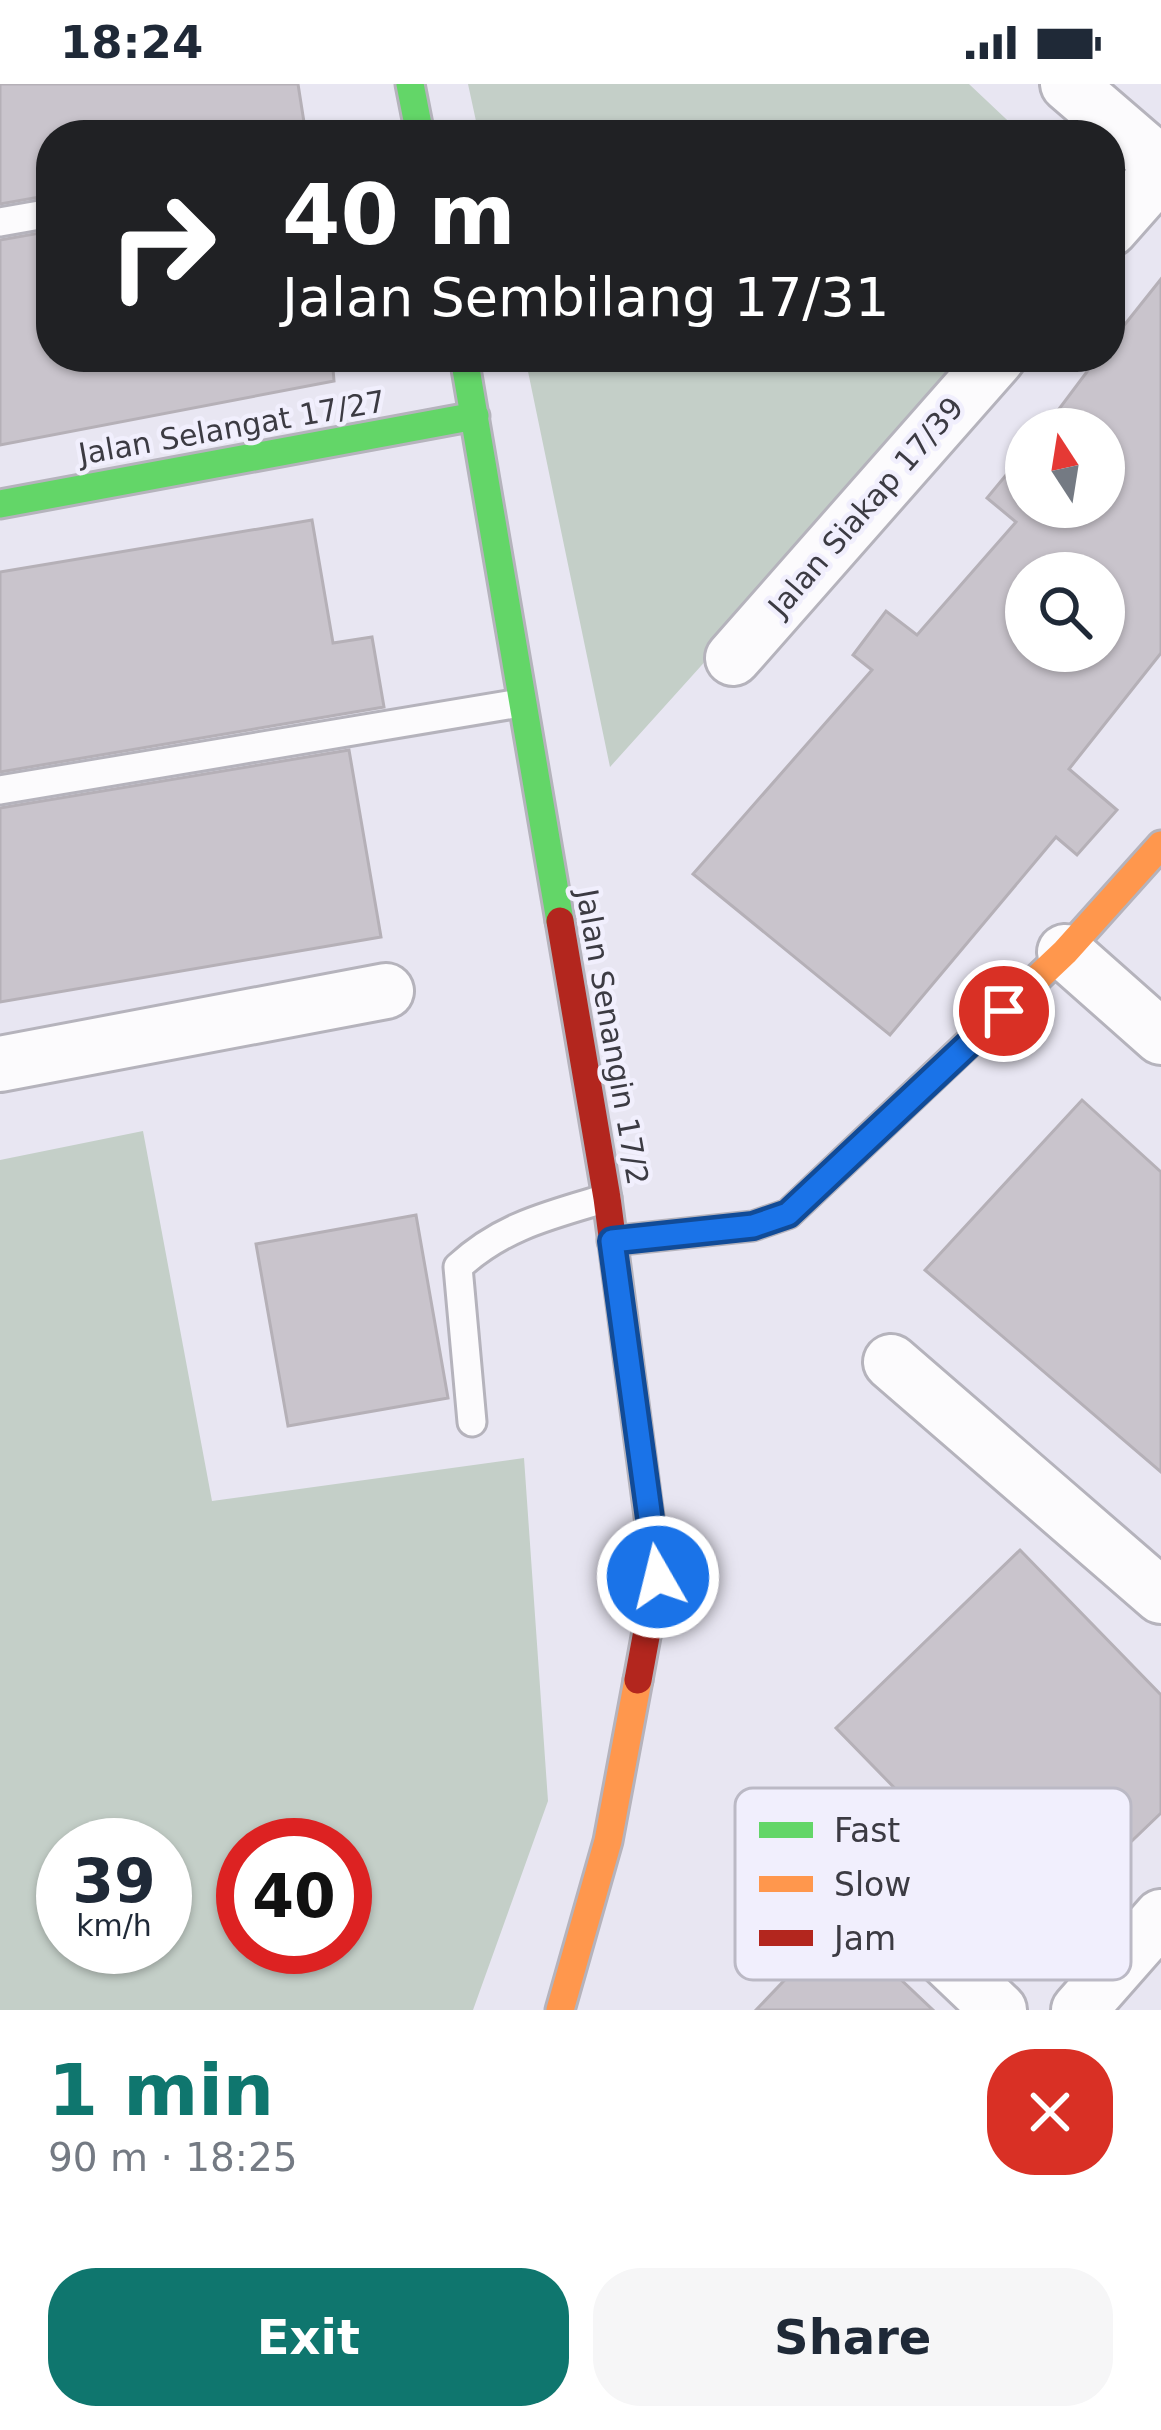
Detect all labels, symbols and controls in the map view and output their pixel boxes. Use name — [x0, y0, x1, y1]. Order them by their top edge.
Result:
text: 18:24 — [60, 16, 203, 69]
text: 40 m — [282, 166, 516, 264]
icon: right — [84, 168, 240, 324]
text: Jalan Sembilang 17/31 — [282, 266, 889, 329]
street label: Jalan Selangat 17/27 — [74, 383, 388, 472]
street label: Jalan Siakap 17/39 — [760, 390, 970, 625]
north arrow — [1005, 408, 1125, 528]
map controls — [1005, 408, 1125, 672]
button: search — [1005, 552, 1125, 672]
street label: Jalan Senangin 17/2 — [569, 884, 656, 1188]
pin — [953, 960, 1055, 1062]
icon: arrive — [971, 978, 1037, 1044]
position arrow — [595, 1514, 721, 1640]
legend — [735, 1788, 1131, 1980]
text: Fast — [834, 1811, 900, 1850]
speed limit sign: 40 — [216, 1818, 372, 1974]
text: 39 — [72, 1846, 156, 1916]
text: Slow — [834, 1865, 911, 1904]
text: km/h — [76, 1908, 152, 1943]
text: Jam — [832, 1919, 896, 1958]
text: 1 min — [48, 2048, 274, 2132]
button: close — [987, 2049, 1113, 2175]
text: 90 m · 18:25 — [48, 2135, 298, 2180]
button: Exit — [48, 2268, 569, 2406]
button: Share — [593, 2268, 1113, 2406]

